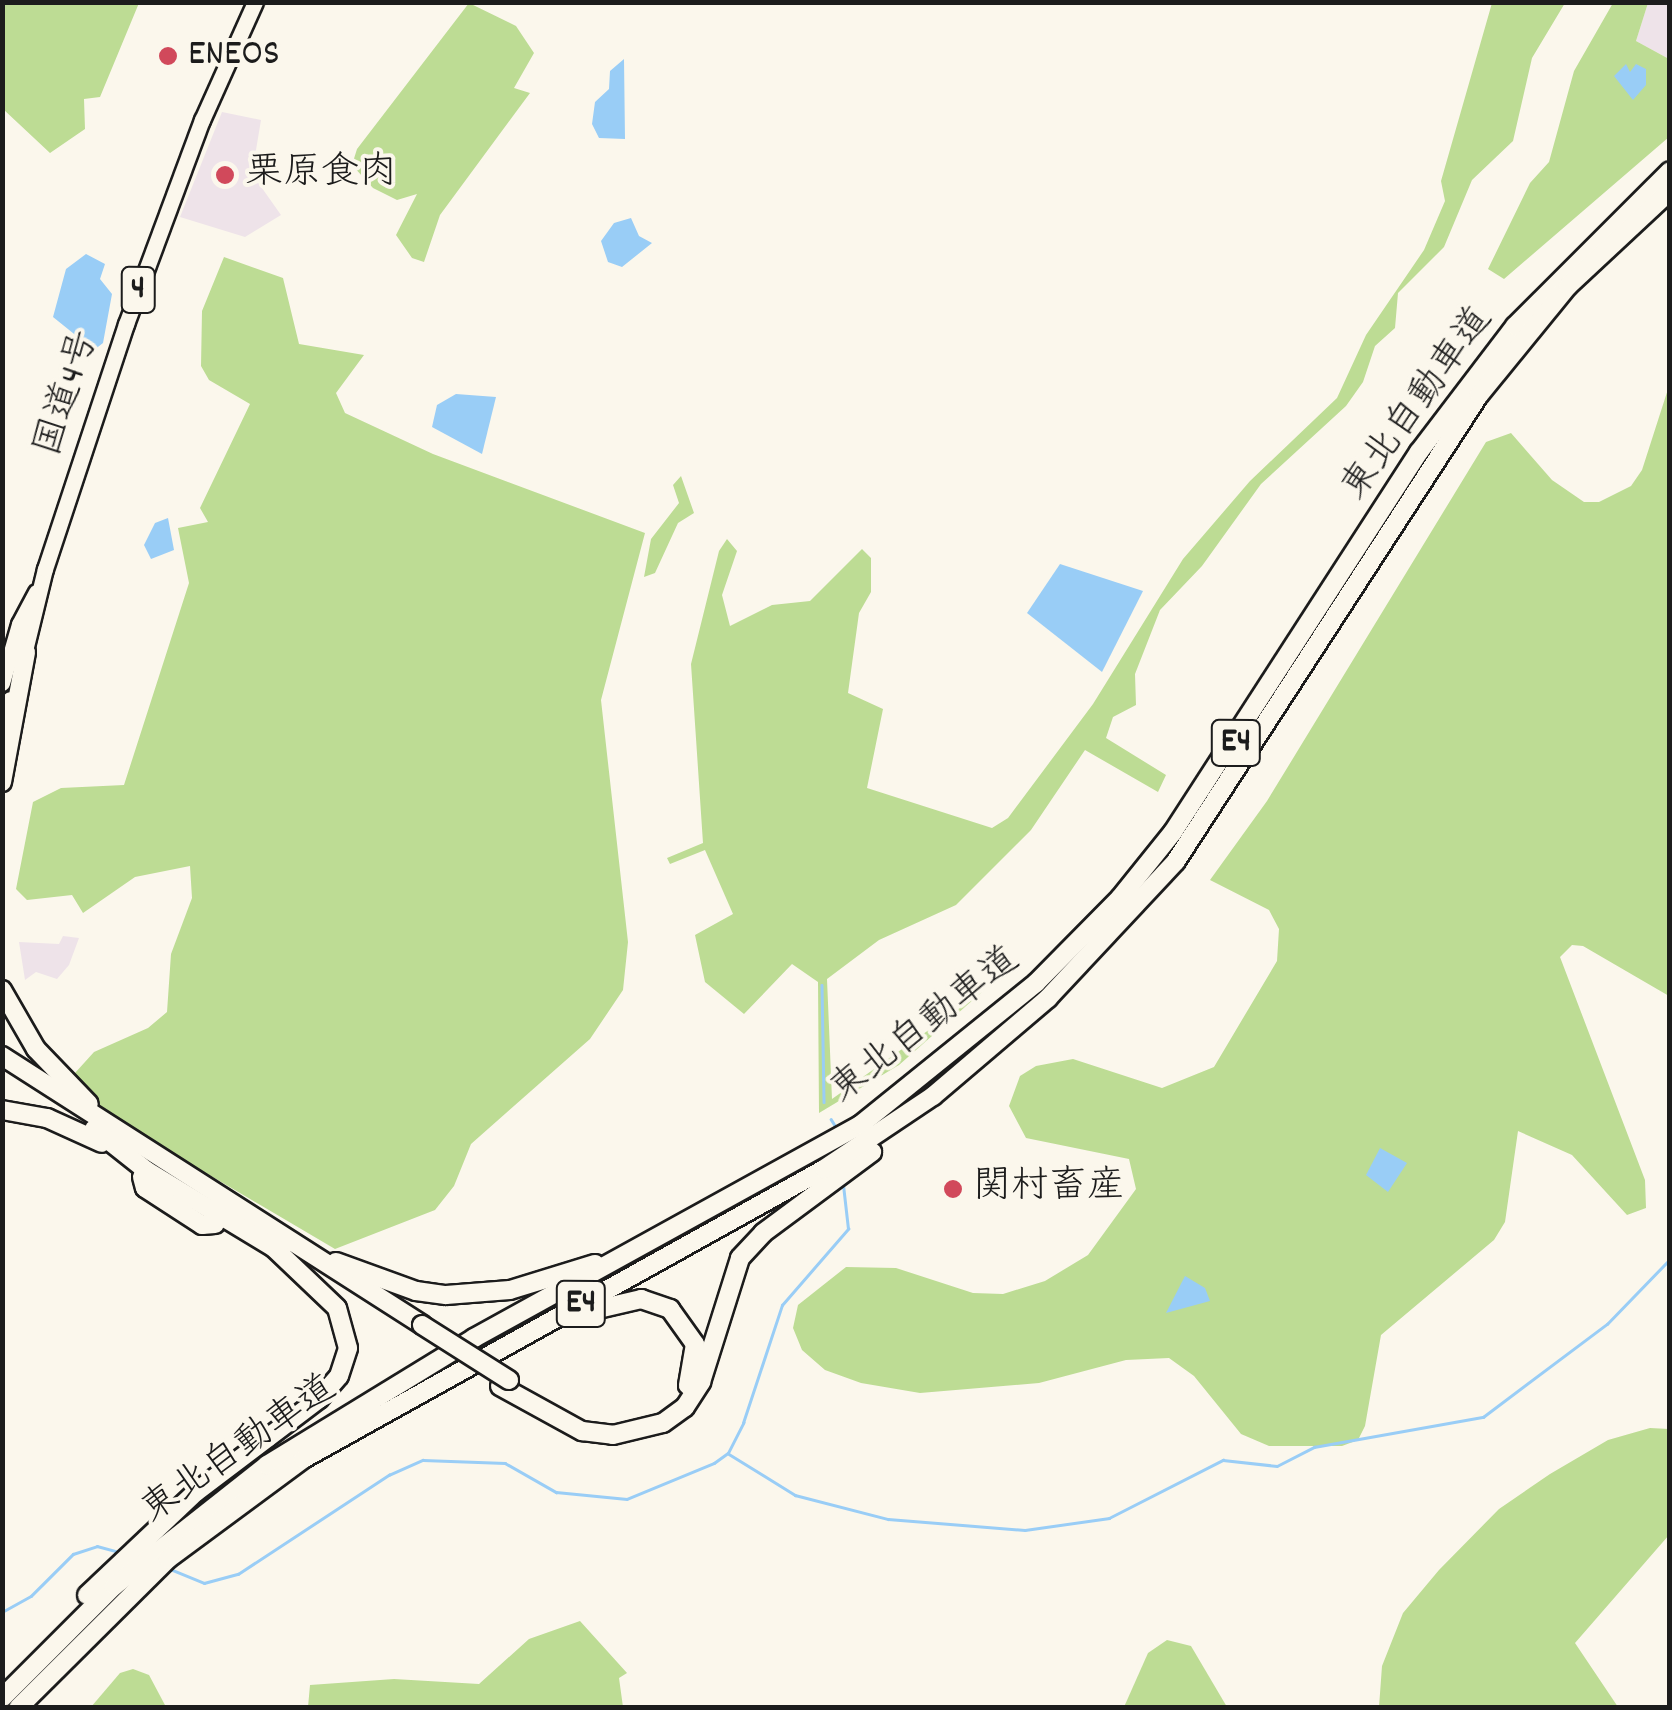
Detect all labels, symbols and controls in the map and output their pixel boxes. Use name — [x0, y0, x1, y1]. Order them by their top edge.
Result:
place label: ENEOS — [188, 33, 280, 79]
marker: ENEOS — [157, 45, 179, 67]
place label: 栗原食肉 — [245, 152, 397, 198]
marker: 栗原食肉 — [214, 164, 236, 186]
road number: 4 — [120, 260, 156, 320]
street label: 東北自動車道 — [1334, 299, 1504, 511]
street label: 国道4号 — [27, 325, 111, 463]
road number: E4 — [1208, 713, 1264, 773]
street label: 東北自動車道 — [822, 939, 1030, 1115]
place label: 関村畜産 — [973, 1166, 1125, 1212]
marker: 関村畜産 — [942, 1178, 964, 1200]
road number: E4 — [554, 1274, 608, 1334]
street label: 東北自動車道 — [134, 1367, 346, 1535]

